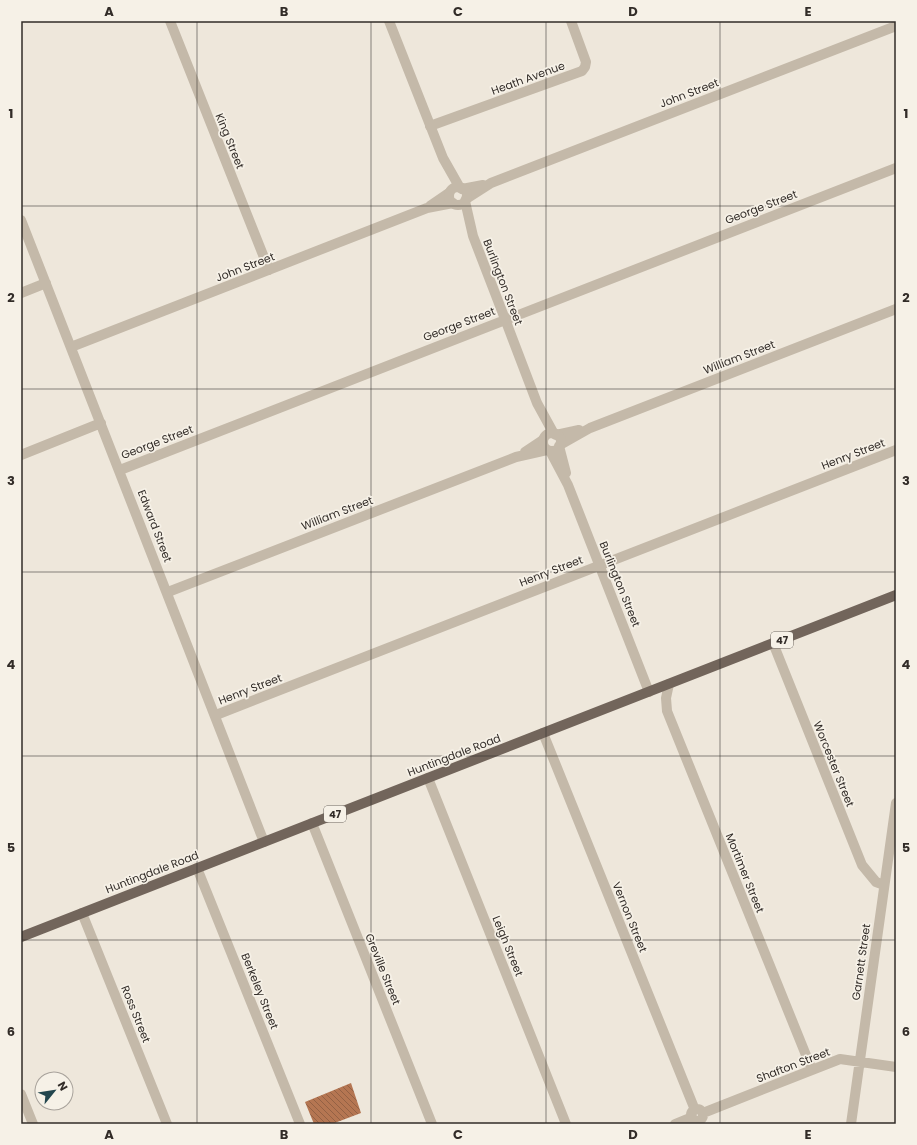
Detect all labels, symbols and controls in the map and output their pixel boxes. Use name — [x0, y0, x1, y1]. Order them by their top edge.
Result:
text: A — [104, 2, 114, 21]
text: B — [280, 2, 289, 21]
text: C — [453, 2, 463, 21]
text: D — [628, 2, 638, 21]
text: E — [804, 2, 812, 21]
street label: Heath Avenue — [489, 57, 567, 99]
street label: John Street — [657, 74, 721, 112]
text: 1 — [9, 104, 13, 123]
text: 1 — [904, 104, 908, 123]
street label: King Street — [212, 111, 248, 171]
street label: George Street — [723, 186, 799, 228]
street label: Burlington Street — [479, 237, 527, 327]
street label: John Street — [213, 248, 277, 286]
text: 2 — [7, 288, 15, 307]
text: 2 — [902, 288, 910, 307]
street label: George Street — [421, 303, 497, 345]
street label: William Street — [701, 336, 777, 378]
street label: George Street — [119, 421, 195, 463]
street label: Henry Street — [819, 435, 887, 473]
text: 3 — [7, 471, 15, 490]
text: 3 — [902, 471, 910, 490]
street label: Edward Street — [134, 488, 176, 564]
street label: William Street — [299, 492, 375, 534]
street label: Burlington Street — [596, 539, 644, 629]
street label: Henry Street — [517, 552, 585, 590]
road number: 47 — [771, 632, 793, 648]
text: 4 — [7, 655, 16, 674]
text: 4 — [902, 655, 911, 674]
street label: Henry Street — [216, 670, 284, 708]
street label: Worcester Street — [809, 719, 859, 809]
street label: Huntingdale Road — [405, 730, 503, 780]
road number: 47 — [324, 806, 346, 822]
street label: Mortimer Street — [722, 831, 768, 915]
text: 5 — [7, 838, 15, 857]
text: 5 — [902, 838, 910, 857]
street label: Huntingdale Road — [103, 847, 201, 897]
street label: Vernon Street — [609, 879, 651, 955]
street label: Leigh Street — [489, 913, 527, 979]
street label: Garnett Street — [848, 923, 874, 1001]
street label: Greville Street — [361, 931, 405, 1007]
street label: Berkeley Street — [237, 950, 283, 1032]
street label: Ross Street — [117, 983, 155, 1045]
text: 6 — [7, 1022, 15, 1041]
text: 6 — [902, 1022, 910, 1041]
street label: Shafton Street — [754, 1044, 832, 1086]
north arrow — [34, 1071, 74, 1111]
text: N — [54, 1078, 72, 1094]
text: A — [104, 1125, 114, 1144]
text: B — [280, 1125, 289, 1144]
text: C — [453, 1125, 463, 1144]
text: D — [628, 1125, 638, 1144]
text: E — [804, 1125, 812, 1144]

